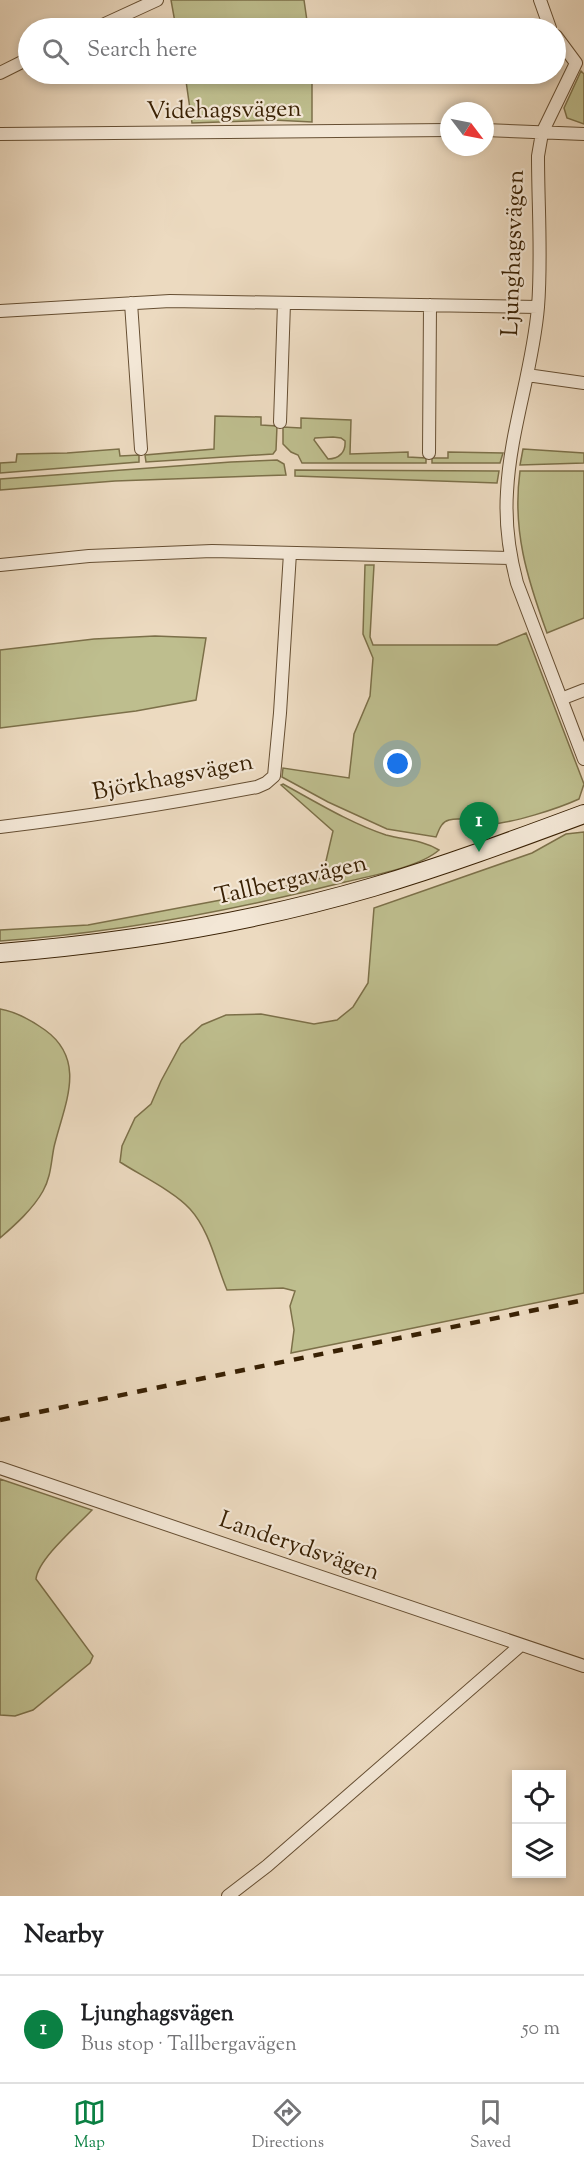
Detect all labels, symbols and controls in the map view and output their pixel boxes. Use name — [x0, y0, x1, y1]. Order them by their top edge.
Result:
search box — [18, 18, 566, 84]
icon: search — [39, 35, 72, 68]
text: Search here — [87, 35, 197, 67]
street label: Videhagsvägen — [146, 93, 302, 129]
north arrow — [440, 102, 494, 156]
street label: Ljunghagsvägen — [494, 169, 534, 337]
street label: Björkhagsvägen — [90, 746, 256, 810]
your location — [383, 749, 412, 778]
pin: 1 — [460, 802, 498, 852]
street label: Tallbergavägen — [211, 847, 371, 915]
street label: Landerydsvägen — [214, 1504, 384, 1590]
map controls — [512, 1770, 566, 1878]
button: locate — [512, 1770, 566, 1824]
button: layers — [512, 1824, 566, 1878]
text: Nearby — [24, 1917, 104, 1954]
text: Ljunghagsvägen — [81, 1999, 234, 2031]
text: 1 — [40, 2015, 47, 2044]
text: 50 m — [522, 2015, 560, 2044]
text: Bus stop · Tallbergavägen — [81, 2031, 297, 2060]
tab: Map — [73, 2096, 106, 2155]
tab: Directions — [252, 2096, 324, 2155]
tab: Saved — [470, 2096, 511, 2155]

